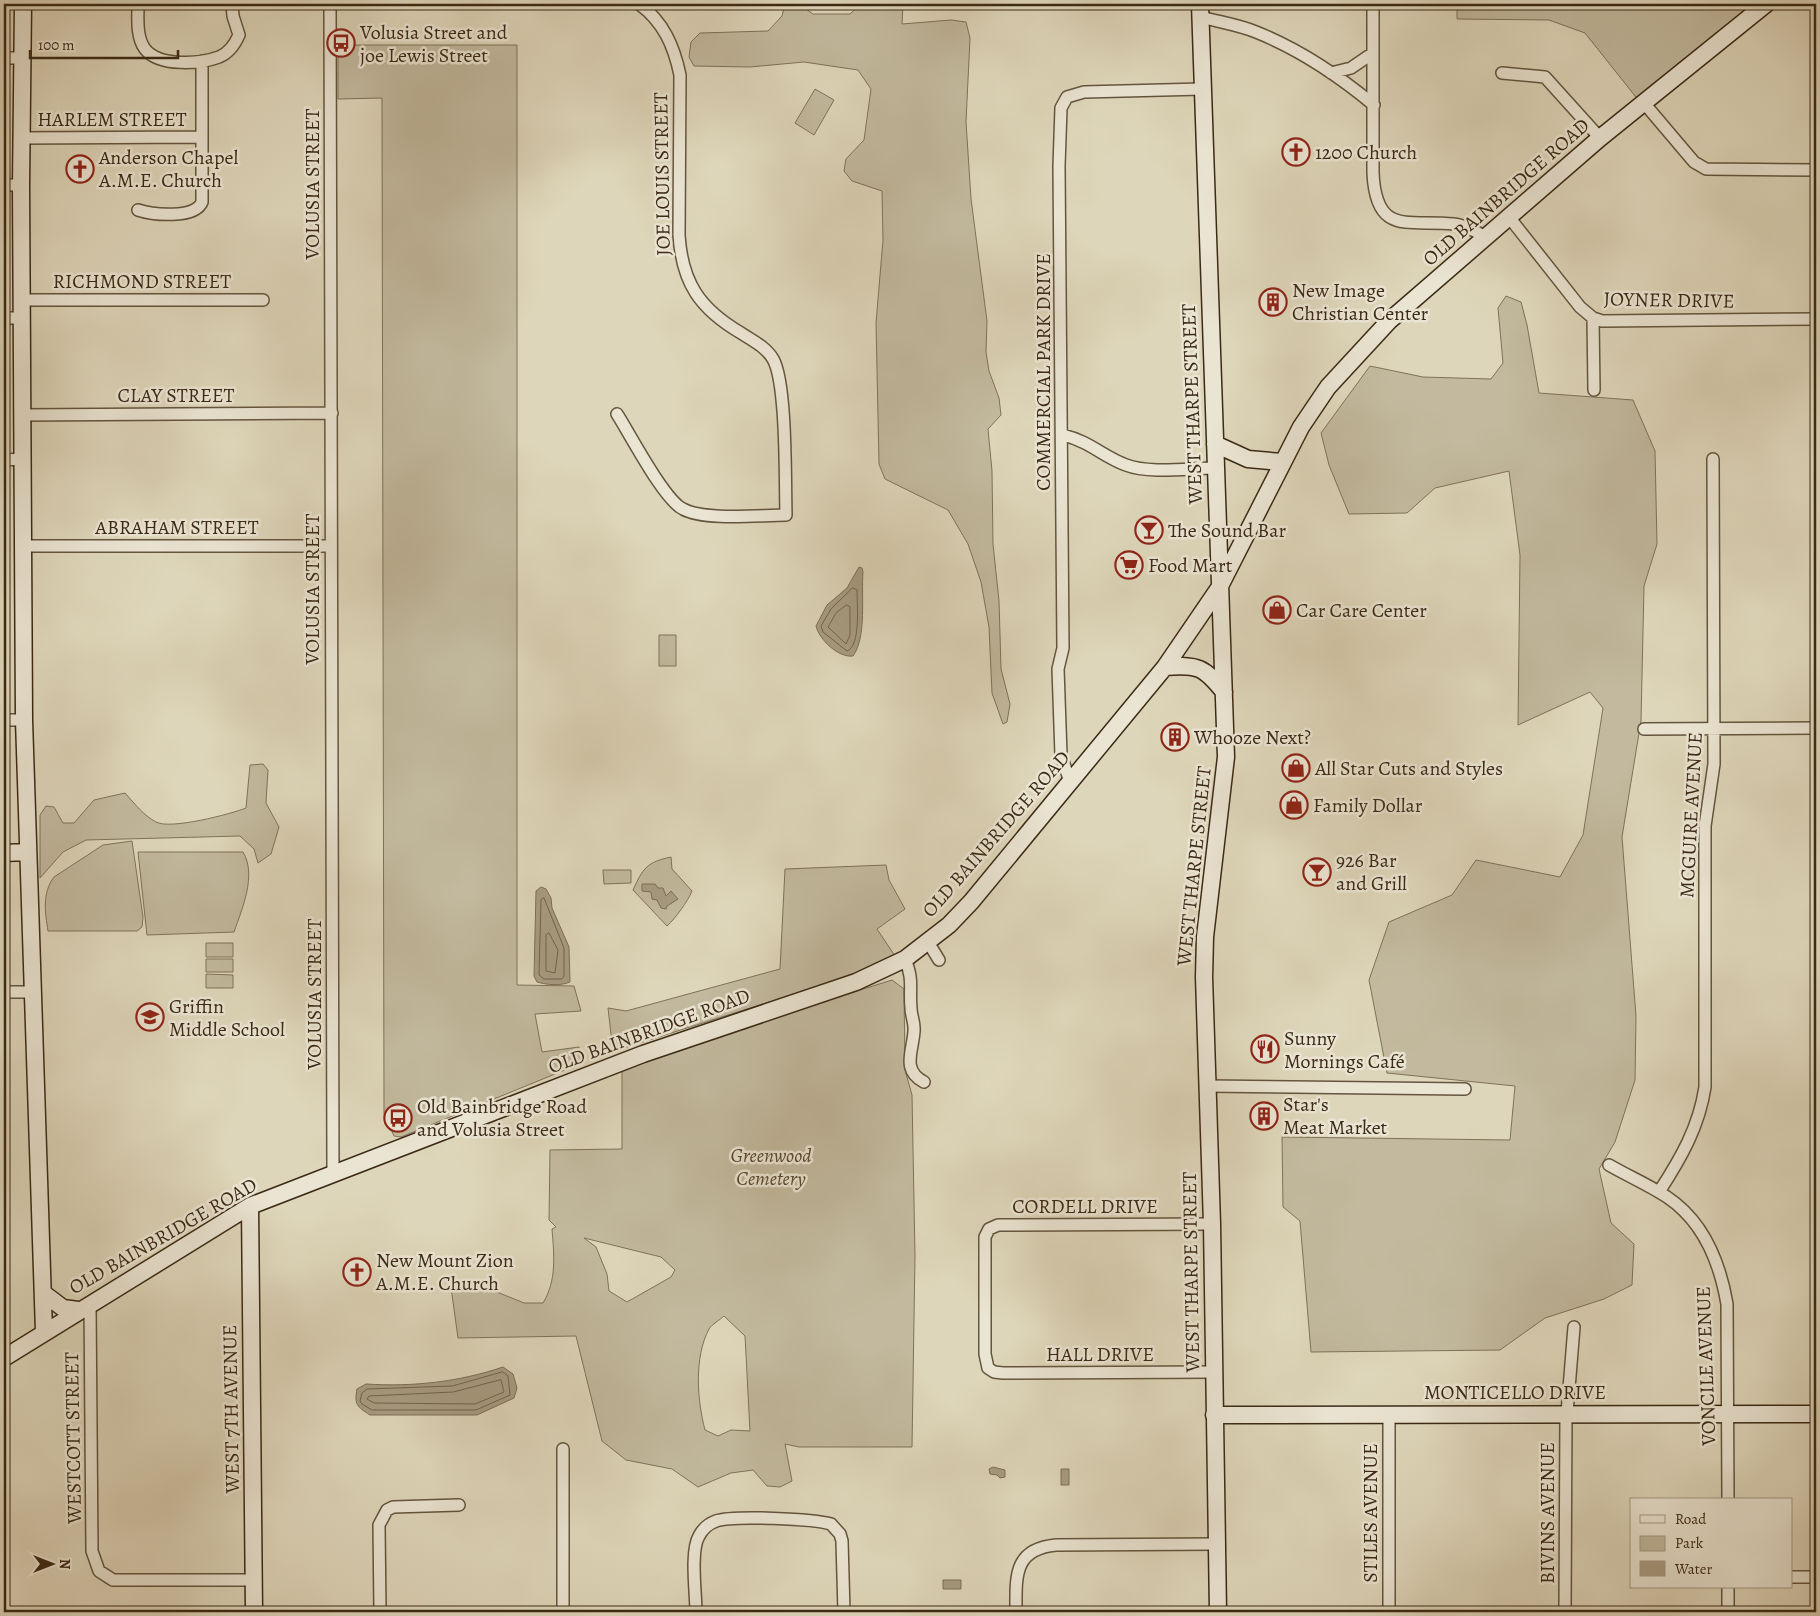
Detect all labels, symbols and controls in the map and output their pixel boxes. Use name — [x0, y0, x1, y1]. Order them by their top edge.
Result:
place label: Volusia Street and joe Lewis Street — [359, 19, 508, 69]
scale bar — [30, 28, 178, 60]
bus stop icon: Volusia Street and joe Lewis Street — [326, 28, 356, 58]
text: 100 m — [38, 35, 75, 55]
street label: JOE LOUIS STREET — [647, 92, 677, 256]
street label: HARLEM STREET — [37, 106, 187, 133]
street label: VOLUSIA STREET — [299, 109, 326, 260]
street label: OLD BAINBRIDGE ROAD — [1417, 112, 1595, 272]
church icon: 1200 Church — [1281, 137, 1311, 167]
place label: 1200 Church — [1315, 139, 1418, 166]
place label: Anderson Chapel A.M.E. Church — [98, 144, 239, 194]
church icon: Anderson Chapel A.M.E. Church — [65, 154, 95, 184]
street label: COMMERCIAL PARK DRIVE — [1030, 253, 1057, 491]
street label: RICHMOND STREET — [53, 268, 231, 295]
place label: New Image Christian Center — [1292, 277, 1429, 327]
street label: JOYNER DRIVE — [1603, 285, 1735, 315]
building icon: New Image Christian Center — [1258, 287, 1288, 317]
street label: WEST THARPE STREET — [1175, 303, 1209, 506]
street label: CLAY STREET — [117, 382, 235, 409]
street label: ABRAHAM STREET — [94, 514, 259, 541]
street label: VOLUSIA STREET — [299, 514, 326, 665]
bar icon: The Sound Bar — [1134, 515, 1164, 545]
place label: The Sound Bar — [1168, 517, 1287, 544]
supermarket icon: Food Mart — [1114, 550, 1144, 580]
place label: Food Mart — [1148, 552, 1233, 579]
shop icon: Car Care Center — [1262, 595, 1292, 625]
place label: Car Care Center — [1296, 597, 1427, 624]
building icon: Whooze Next? — [1160, 722, 1190, 752]
place label: Whooze Next? — [1193, 724, 1311, 751]
street label: MCGUIRE AVENUE — [1673, 731, 1709, 899]
street label: OLD BAINBRIDGE ROAD — [916, 745, 1076, 923]
shop icon: All Star Cuts and Styles — [1281, 753, 1311, 783]
place label: All Star Cuts and Styles — [1314, 755, 1503, 782]
street label: WEST THARPE STREET — [1170, 765, 1218, 968]
shop icon: Family Dollar — [1279, 790, 1309, 820]
place label: Family Dollar — [1313, 792, 1423, 819]
place label: 926 Bar and Grill — [1336, 847, 1407, 897]
bar icon: 926 Bar and Grill — [1302, 857, 1332, 887]
street label: VOLUSIA STREET — [301, 919, 328, 1070]
street label: OLD BAINBRIDGE ROAD — [544, 982, 754, 1080]
place label: Griffin Middle School — [169, 993, 285, 1043]
school or university icon: Griffin Middle School — [135, 1002, 165, 1032]
place label: Sunny Mornings Café — [1284, 1025, 1405, 1075]
restaurant icon: Sunny Mornings Café — [1250, 1034, 1280, 1064]
place label: Star's Meat Market — [1283, 1091, 1388, 1141]
place label: Old Bainbridge Road and Volusia Street — [417, 1093, 587, 1143]
building icon: Star's Meat Market — [1249, 1101, 1279, 1131]
bus stop icon: Old Bainbridge Road and Volusia Street — [383, 1103, 413, 1133]
park label: Greenwood Cemetery — [730, 1142, 812, 1192]
street label: OLD BAINBRIDGE ROAD — [64, 1171, 262, 1301]
street label: WEST THARPE STREET — [1176, 1171, 1206, 1374]
street label: CORDELL DRIVE — [1012, 1193, 1158, 1220]
place label: New Mount Zion A.M.E. Church — [375, 1247, 514, 1297]
church icon: New Mount Zion A.M.E. Church — [342, 1257, 372, 1287]
street label: VONCILE AVENUE — [1690, 1286, 1722, 1447]
street label: WEST 7TH AVENUE — [216, 1324, 246, 1495]
street label: HALL DRIVE — [1046, 1341, 1154, 1368]
street label: WESTCOTT STREET — [58, 1352, 88, 1525]
street label: MONTICELLO DRIVE — [1424, 1379, 1606, 1406]
street label: BIVINS AVENUE — [1534, 1442, 1561, 1584]
street label: STILES AVENUE — [1357, 1443, 1384, 1583]
legend — [1630, 1498, 1792, 1588]
text: Road — [1675, 1509, 1707, 1529]
text: Park — [1675, 1533, 1704, 1553]
north arrow — [28, 1538, 78, 1588]
text: N — [55, 1559, 74, 1569]
text: Water — [1674, 1559, 1712, 1579]

